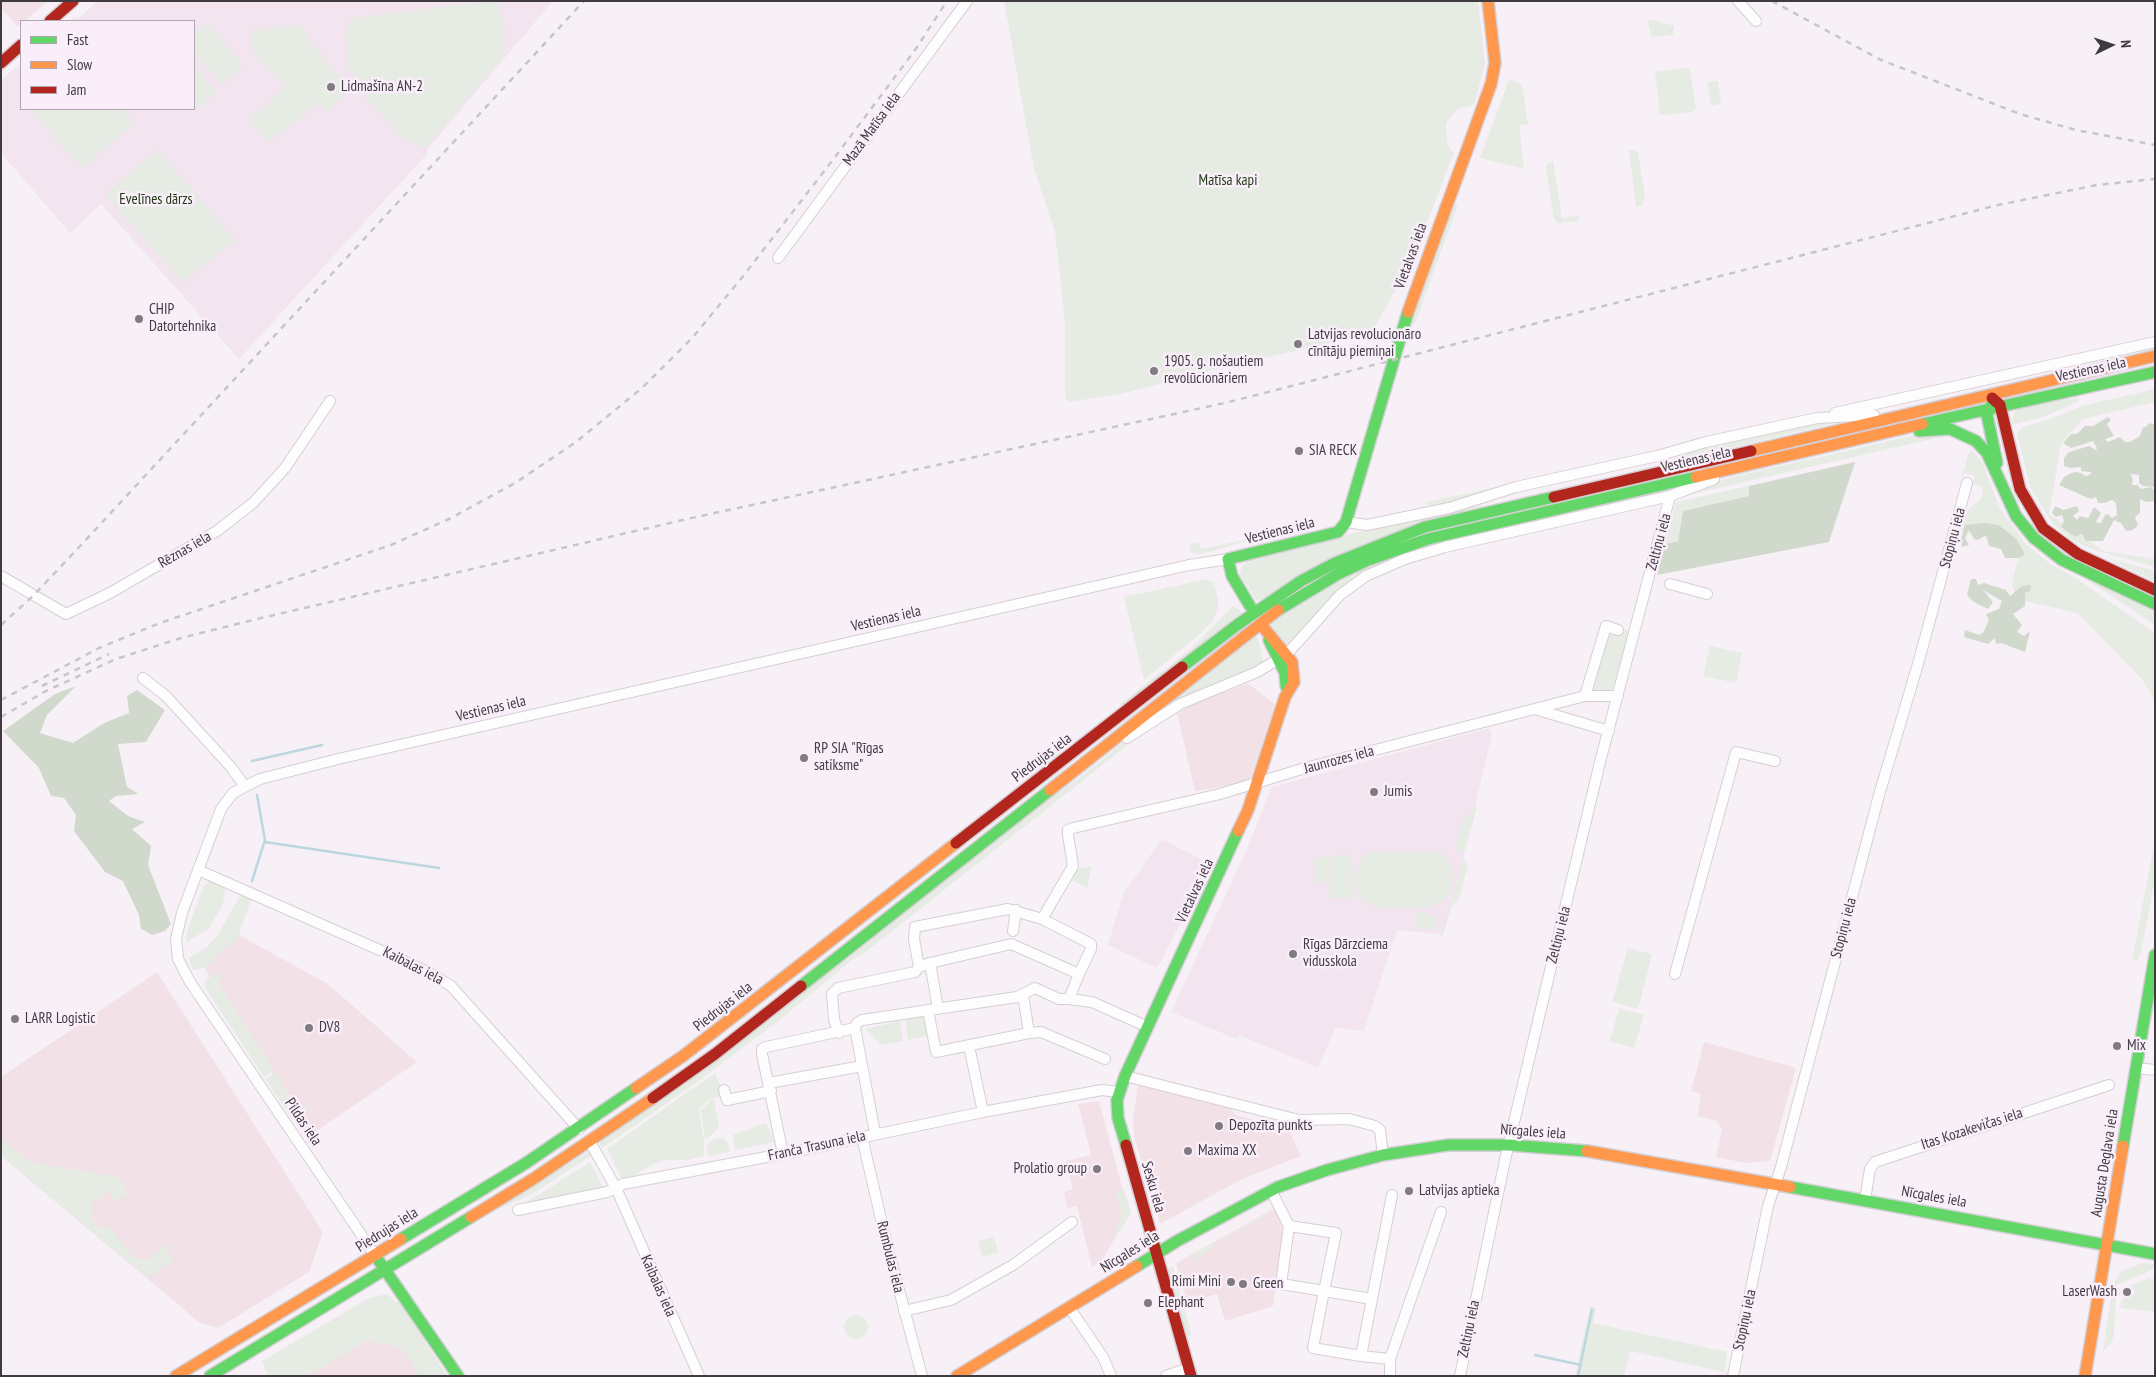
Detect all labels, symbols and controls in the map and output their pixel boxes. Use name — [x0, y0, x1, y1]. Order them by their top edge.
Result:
legend — [20, 20, 195, 110]
north arrow — [2086, 20, 2136, 70]
text: Fast — [67, 30, 88, 49]
text: N — [2117, 40, 2135, 48]
text: Slow — [67, 55, 92, 74]
place label: Lidmašīna AN-2 — [341, 78, 423, 96]
text: Jam — [67, 80, 86, 99]
marker: Lidmašīna AN-2 — [325, 81, 337, 93]
street label: Mazā Matīsa iela — [839, 89, 905, 169]
park label: Matīsa kapi — [1199, 172, 1257, 190]
park label: Evelīnes dārzs — [119, 191, 193, 209]
street label: Vietalvas iela — [1391, 220, 1431, 292]
place label: CHIP Datortehnika — [149, 301, 216, 336]
marker: CHIP Datortehnika — [133, 313, 145, 325]
place label: Latvijas revolucionāro cīnītāju piemiņai — [1308, 326, 1421, 361]
marker: Latvijas revolucionāro cīnītāju piemiņai — [1292, 338, 1304, 350]
place label: 1905. g. nošautiem revolūcionāriem — [1164, 353, 1263, 388]
street label: Vestienas iela — [2054, 354, 2128, 386]
marker: 1905. g. nošautiem revolūcionāriem — [1148, 365, 1160, 377]
place label: SIA RECK — [1309, 442, 1357, 460]
street label: Vestienas iela — [1659, 443, 1733, 477]
marker: SIA RECK — [1293, 445, 1305, 457]
street label: Stopiņu iela — [1936, 506, 1970, 570]
street label: Zeltiņu iela — [1643, 512, 1675, 572]
street label: Vestienas iela — [1243, 514, 1317, 548]
street label: Rēznas iela — [155, 528, 215, 572]
street label: Vestienas iela — [849, 602, 923, 636]
street label: Vestienas iela — [454, 692, 528, 726]
street label: Piedrujas iela — [1009, 730, 1075, 786]
place label: RP SIA "Rīgas satiksme" — [814, 740, 884, 775]
street label: Jaunrozes iela — [1302, 742, 1376, 778]
marker: RP SIA "Rīgas satiksme" — [798, 752, 810, 764]
place label: Jumis — [1384, 783, 1412, 801]
marker: Jumis — [1368, 786, 1380, 798]
street label: Vietalvas iela — [1172, 856, 1218, 926]
street label: Stopiņu iela — [1827, 896, 1861, 960]
street label: Zeltiņu iela — [1543, 905, 1575, 965]
place label: Rīgas Dārzciema vidusskola — [1303, 936, 1388, 971]
street label: Kaibalas iela — [380, 943, 446, 989]
marker: Rīgas Dārzciema vidusskola — [1287, 948, 1299, 960]
street label: Piedrujas iela — [690, 978, 756, 1036]
place label: LARR Logistic — [25, 1010, 96, 1028]
marker: LARR Logistic — [9, 1013, 21, 1025]
place label: DV8 — [319, 1019, 340, 1037]
marker: DV8 — [303, 1022, 315, 1034]
place label: Mix — [2127, 1037, 2146, 1055]
marker: Mix — [2111, 1040, 2123, 1052]
street label: Pildas iela — [281, 1095, 325, 1149]
street label: Itas Kozakevičas iela — [1919, 1104, 2025, 1154]
street label: Augusta Deglava iela — [2088, 1108, 2122, 1218]
place label: Depozīta punkts — [1229, 1117, 1312, 1135]
marker: Depozīta punkts — [1213, 1120, 1225, 1132]
street label: Nīcgales iela — [1500, 1121, 1566, 1143]
street label: Franča Trasuna iela — [767, 1127, 867, 1165]
place label: Maxima XX — [1198, 1142, 1257, 1160]
marker: Maxima XX — [1182, 1145, 1194, 1157]
street label: Sesku iela — [1137, 1159, 1169, 1215]
place label: Prolatio group — [1013, 1160, 1087, 1178]
marker: Prolatio group — [1091, 1163, 1103, 1175]
place label: Latvijas aptieka — [1419, 1182, 1500, 1200]
street label: Nīcgales iela — [1900, 1182, 1968, 1212]
marker: Latvijas aptieka — [1403, 1185, 1415, 1197]
street label: Piedrujas iela — [353, 1204, 421, 1256]
street label: Rumbulas iela — [872, 1219, 908, 1295]
street label: Nīcgales iela — [1097, 1227, 1163, 1277]
street label: Kaibalas iela — [636, 1252, 680, 1320]
place label: Rimi Mini — [1172, 1273, 1221, 1291]
place label: Green — [1253, 1275, 1283, 1293]
marker: Rimi Mini — [1225, 1276, 1237, 1288]
marker: Green — [1237, 1278, 1249, 1290]
place label: LaserWash — [2062, 1283, 2117, 1301]
marker: LaserWash — [2121, 1286, 2133, 1298]
street label: Stopiņu iela — [1730, 1288, 1760, 1352]
place label: Elephant — [1158, 1294, 1204, 1312]
marker: Elephant — [1142, 1297, 1154, 1309]
street label: Zeltiņu iela — [1454, 1299, 1484, 1359]

